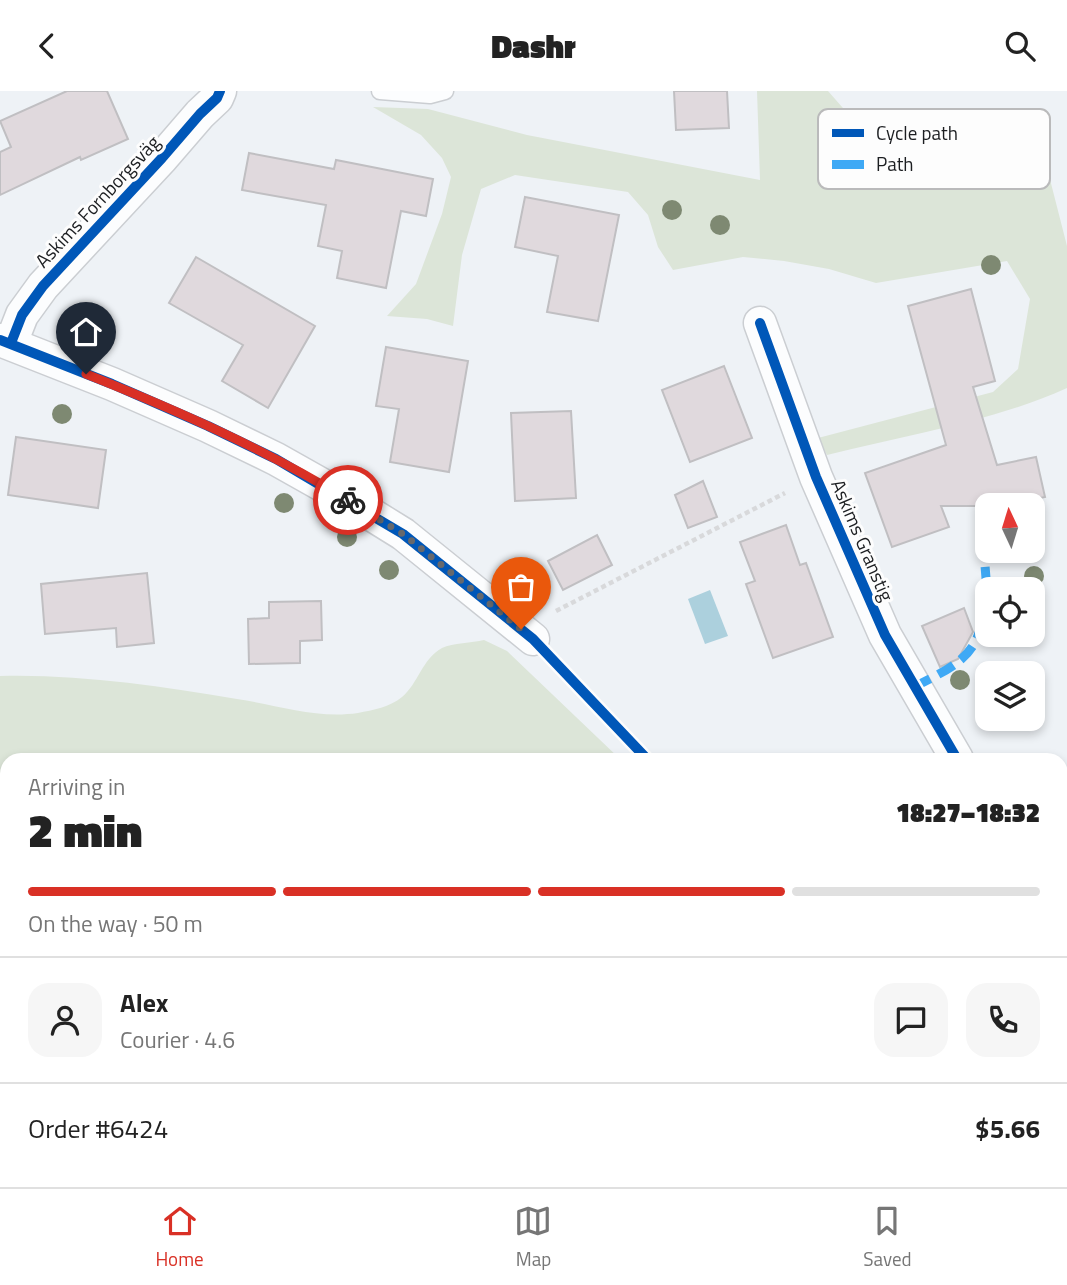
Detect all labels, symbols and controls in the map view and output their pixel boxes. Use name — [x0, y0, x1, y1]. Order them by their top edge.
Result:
text: Dashr — [491, 22, 576, 70]
icon: back — [28, 27, 66, 65]
icon: search — [1001, 27, 1039, 65]
legend — [818, 109, 1050, 189]
text: Cycle path — [876, 118, 958, 147]
street label: Askims Fornborgsväg — [28, 128, 166, 274]
text: Path — [876, 149, 914, 178]
pin — [56, 302, 116, 374]
icon: home — [67, 313, 105, 351]
courier — [313, 465, 383, 535]
street label: Askims Granstig — [824, 475, 902, 606]
icon: bike — [329, 481, 367, 519]
north arrow — [975, 493, 1045, 563]
map controls — [975, 493, 1045, 731]
pin — [491, 557, 551, 629]
icon: bag — [502, 568, 540, 606]
button: locate — [975, 577, 1045, 647]
button: layers — [975, 661, 1045, 731]
text: Arriving in — [28, 769, 125, 804]
text: 18:27–18:32 — [896, 793, 1040, 832]
text: 2 min — [28, 795, 142, 865]
text: On the way · 50 m — [28, 906, 203, 941]
button: person — [28, 983, 102, 1057]
text: Alex — [120, 983, 168, 1022]
button: chat — [874, 983, 948, 1057]
button: phone — [966, 983, 1040, 1057]
text: Courier · 4.6 — [120, 1022, 235, 1057]
text: Order #6424 — [28, 1109, 168, 1148]
text: $5.66 — [975, 1109, 1040, 1148]
tab: Home — [155, 1202, 204, 1273]
tab: Map — [514, 1202, 552, 1273]
tab: Saved — [863, 1202, 912, 1273]

